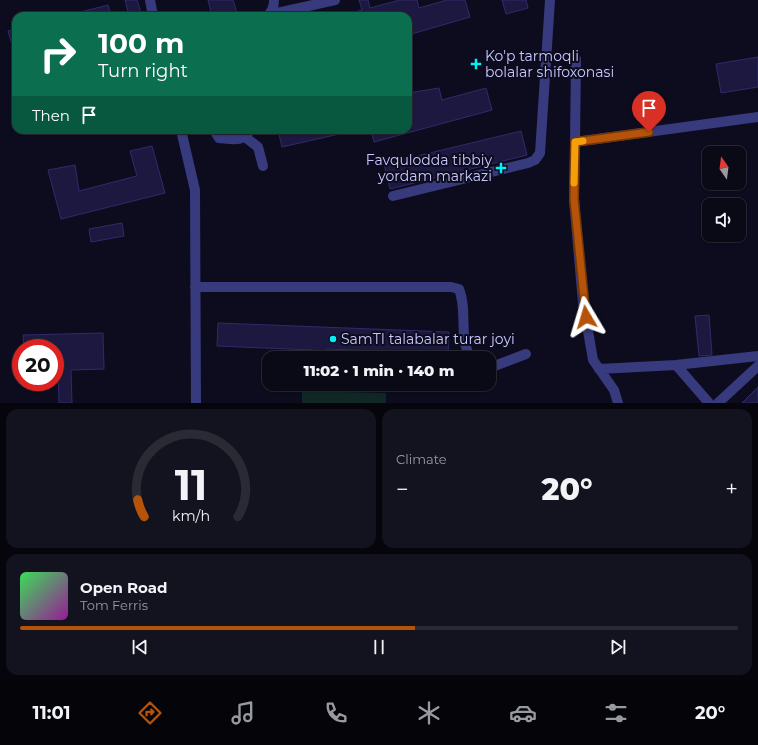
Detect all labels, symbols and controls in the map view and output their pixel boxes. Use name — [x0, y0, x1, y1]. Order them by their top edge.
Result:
text: 100 m — [98, 26, 184, 60]
icon: right — [32, 28, 84, 80]
place label: Ko'p tarmoqli bolalar shifoxonasi — [485, 47, 614, 81]
marker: Ko'p tarmoqli bolalar shifoxonasi — [470, 58, 482, 70]
text: Turn right — [98, 60, 188, 82]
pin — [632, 91, 666, 132]
icon: arrive — [638, 97, 660, 119]
icon: arrive — [78, 104, 100, 126]
text: Then — [32, 106, 70, 125]
north arrow — [702, 146, 746, 190]
map controls — [702, 146, 746, 242]
place label: Favqulodda tibbiy yordam markazi — [366, 151, 492, 185]
marker: Favqulodda tibbiy yordam markazi — [495, 162, 507, 174]
button: sound — [702, 198, 746, 242]
position arrow — [565, 296, 607, 338]
place label: SamTI talabalar turar joyi — [341, 330, 515, 348]
marker: SamTI talabalar turar joyi — [328, 334, 338, 344]
speed limit sign: 20 — [12, 339, 64, 391]
text: 11:02 · 1 min · 140 m — [304, 361, 454, 380]
text: Climate — [396, 451, 447, 467]
text: 11 — [175, 459, 207, 509]
text: 20° — [541, 471, 593, 508]
text: − — [396, 476, 409, 503]
text: + — [725, 476, 738, 503]
text: km/h — [172, 506, 210, 524]
text: Open Road — [80, 578, 168, 597]
text: Tom Ferris — [80, 597, 148, 613]
icon: previous — [129, 636, 151, 658]
icon: pause — [368, 636, 390, 658]
icon: next — [607, 636, 629, 658]
icon: directions — [136, 699, 164, 727]
icon: music — [229, 699, 257, 727]
icon: phone — [322, 699, 350, 727]
icon: climate — [415, 699, 443, 727]
icon: car — [509, 699, 537, 727]
icon: filters — [602, 699, 630, 727]
text: 11:01 — [33, 702, 71, 724]
text: 20° — [695, 702, 725, 724]

